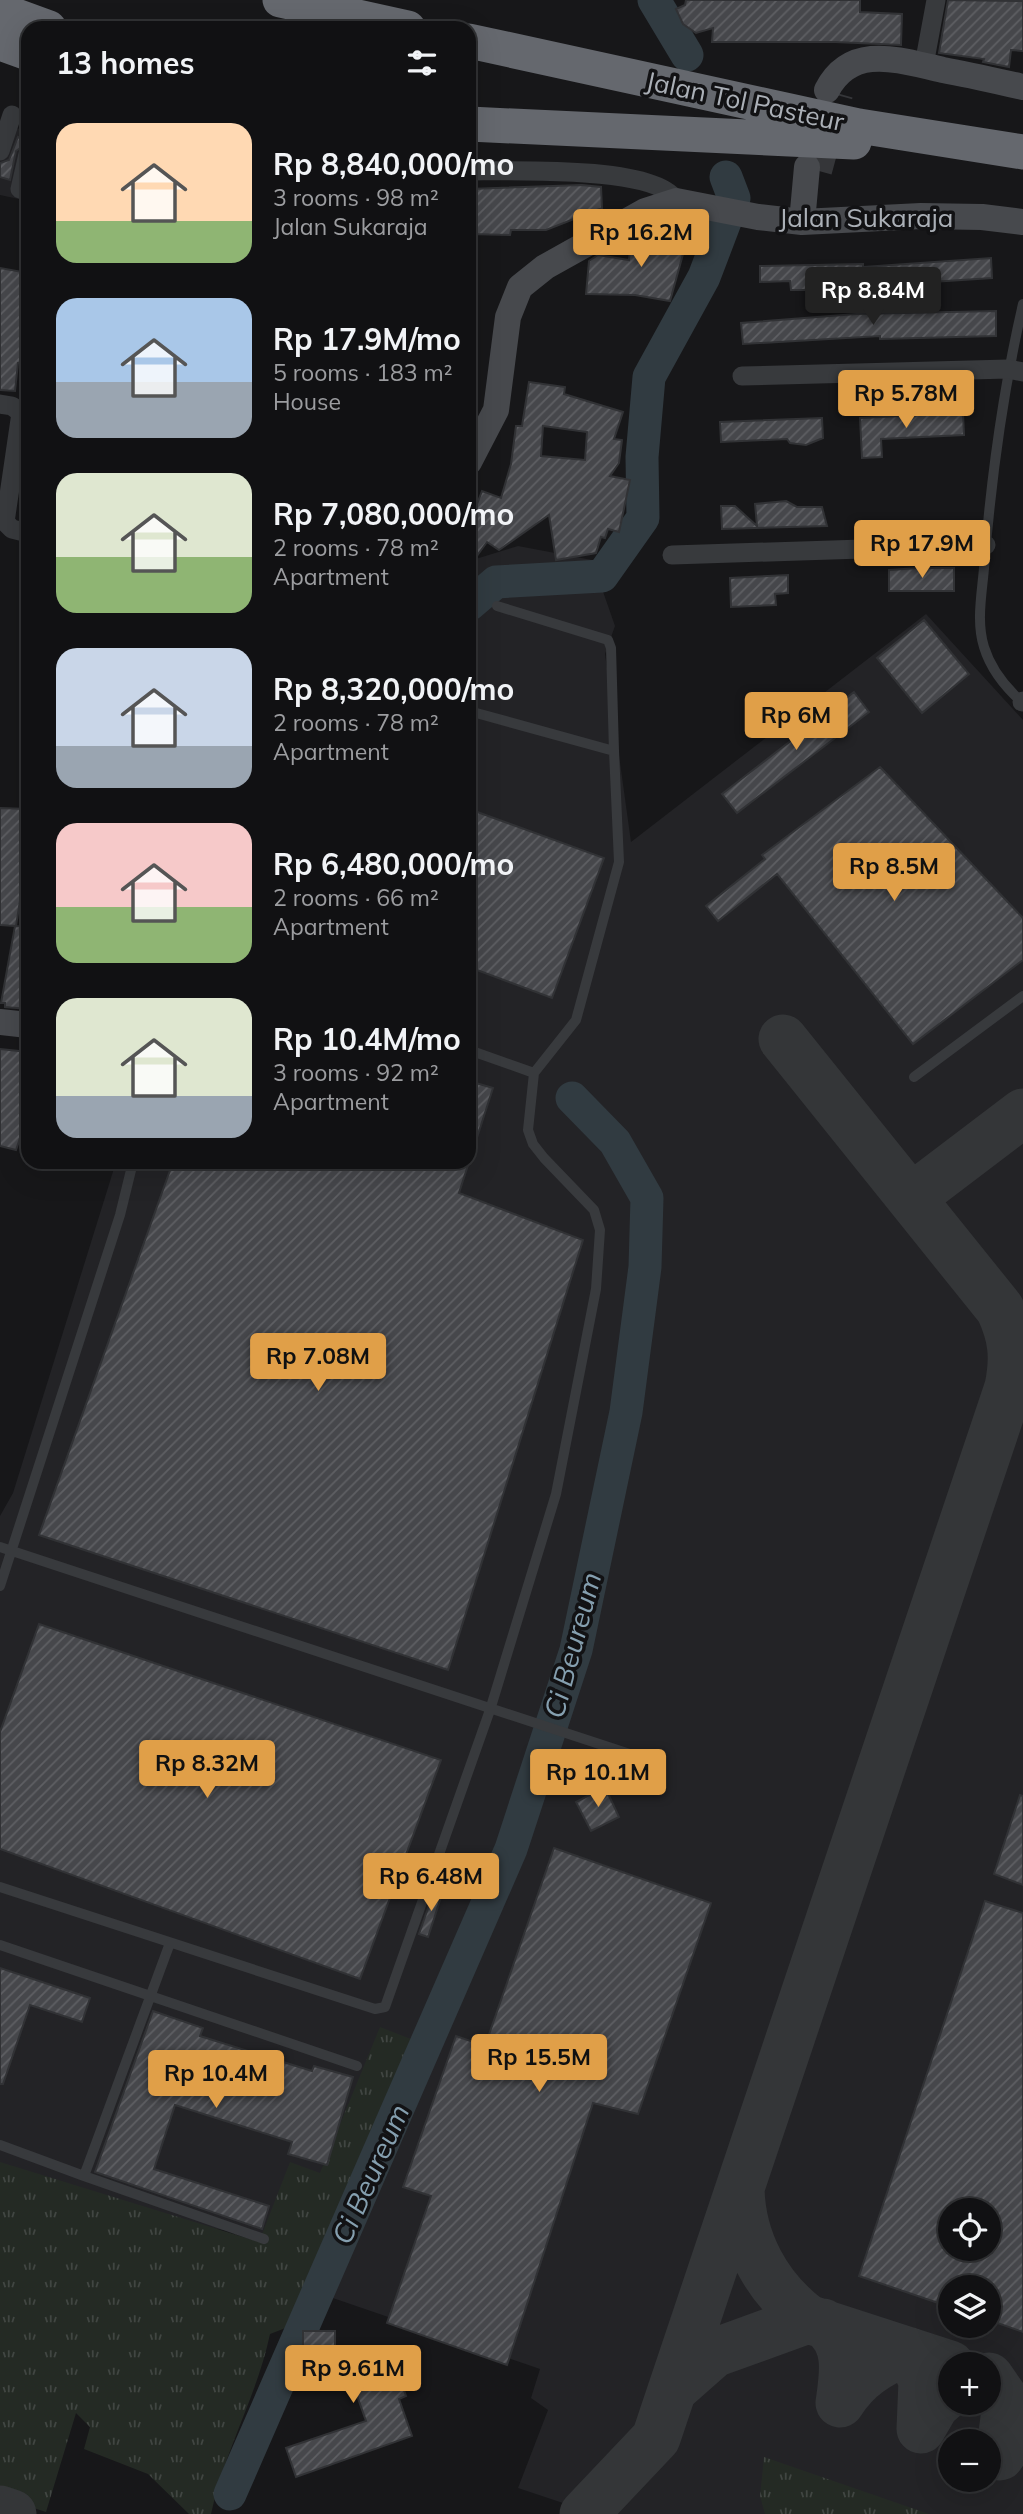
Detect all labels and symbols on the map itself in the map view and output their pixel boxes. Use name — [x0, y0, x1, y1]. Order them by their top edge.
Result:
street label: Jalan Tol Pasteur — [643, 64, 848, 138]
street label: Jalan Sukaraja — [779, 201, 953, 234]
pin: Rp 16.2M — [569, 210, 713, 269]
pin: Rp 8.84M — [801, 268, 945, 327]
pin: Rp 5.78M — [834, 370, 978, 430]
pin: Rp 17.9M — [850, 520, 994, 580]
pin: Rp 6M — [747, 692, 845, 752]
pin: Rp 8.5M — [829, 844, 959, 903]
pin: Rp 7.08M — [246, 1334, 390, 1393]
water label: Ci Beureum — [536, 1568, 608, 1722]
pin: Rp 8.32M — [135, 1741, 279, 1800]
pin: Rp 10.1M — [526, 1750, 670, 1809]
pin: Rp 6.48M — [359, 1854, 503, 1913]
pin: Rp 15.5M — [467, 2035, 611, 2094]
pin: Rp 10.4M — [144, 2050, 288, 2110]
water label: Ci Beureum — [324, 2099, 416, 2249]
pin: Rp 9.61M — [281, 2346, 425, 2405]

